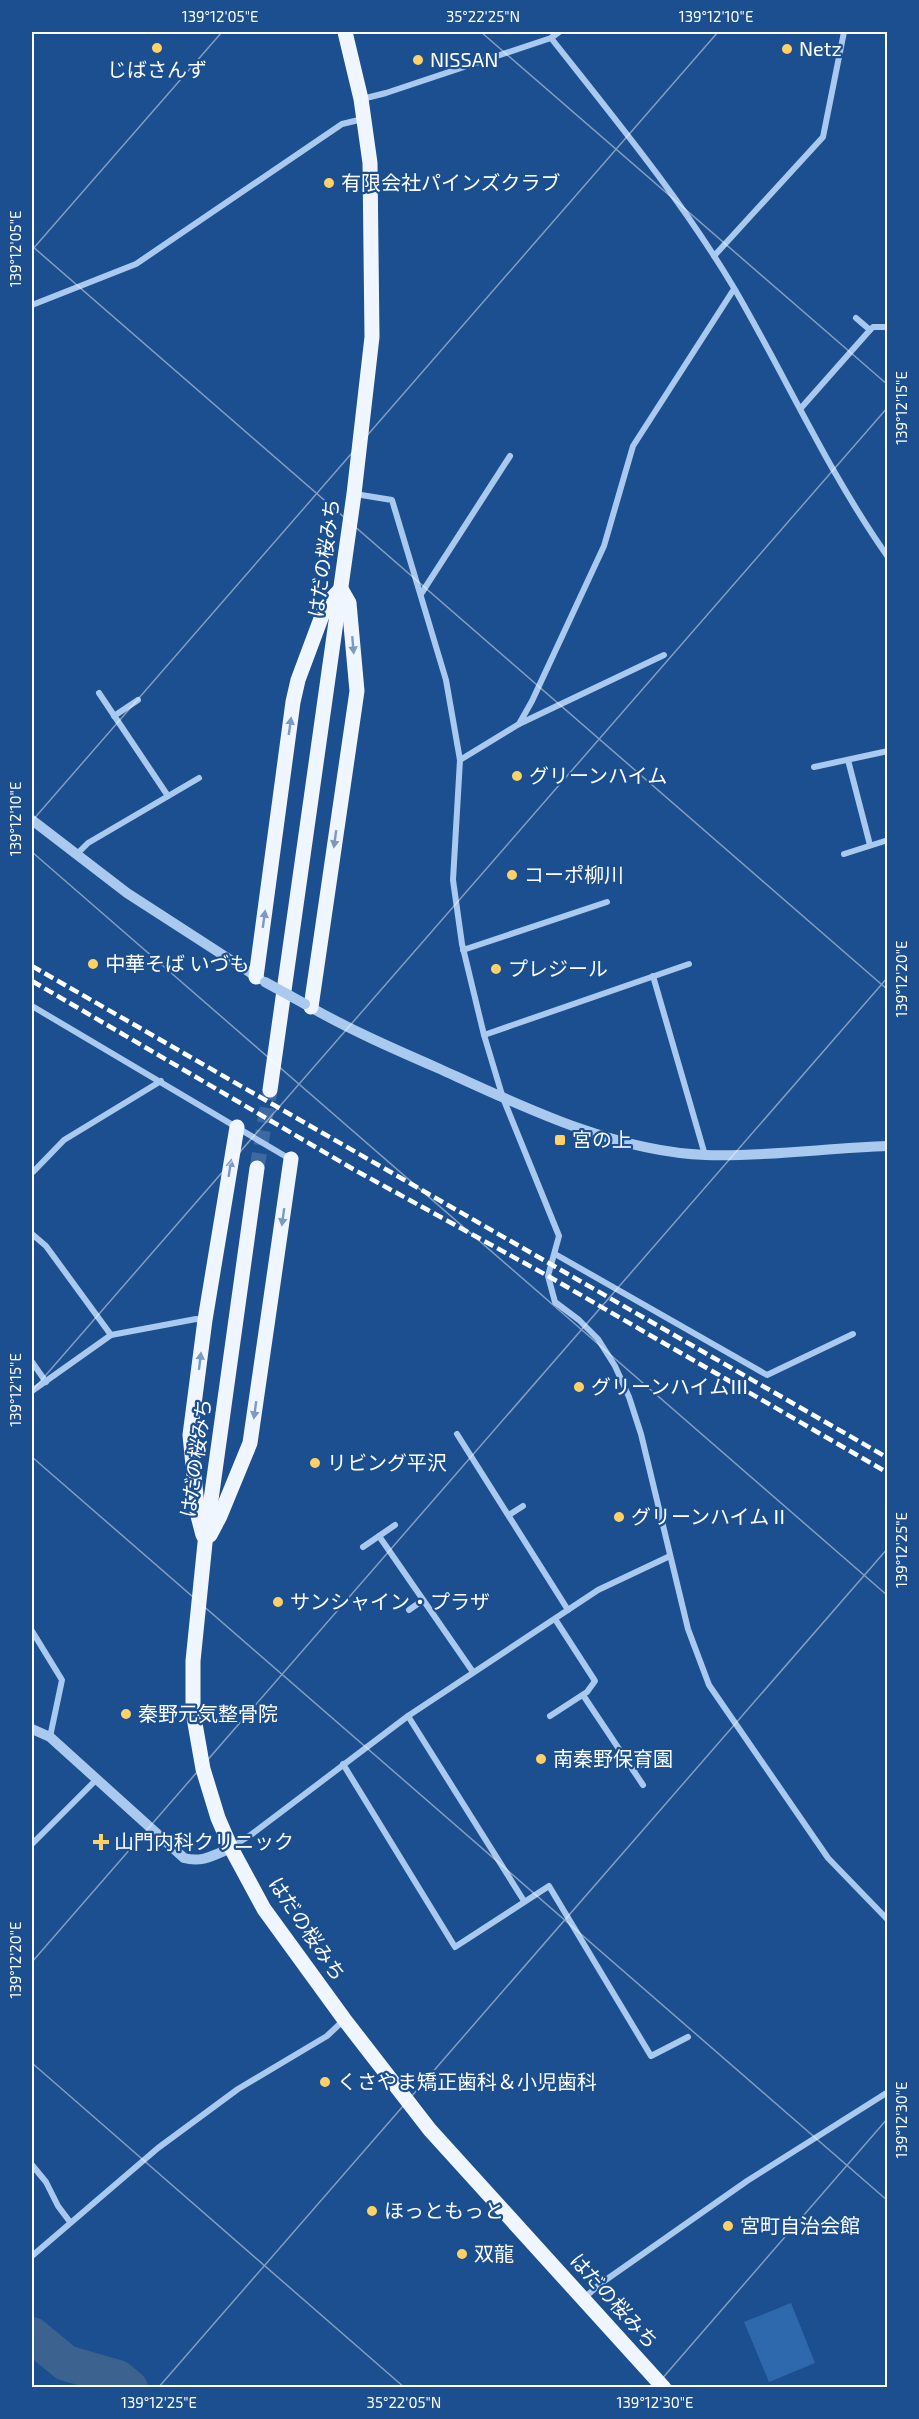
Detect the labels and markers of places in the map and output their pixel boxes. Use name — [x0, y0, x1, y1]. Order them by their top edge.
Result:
place label: Netz — [799, 36, 842, 60]
marker: じばさんず — [150, 41, 164, 55]
marker: Netz — [780, 42, 794, 56]
place label: NISSAN — [430, 47, 498, 71]
marker: NISSAN — [411, 53, 425, 67]
place label: じばさんず — [107, 57, 207, 81]
place label: 有限会社パインズクラブ — [341, 170, 561, 194]
marker: 有限会社パインズクラブ — [322, 176, 336, 190]
place label: グリーンハイム — [529, 763, 667, 787]
marker: グリーンハイム — [510, 769, 524, 783]
place label: コーポ柳川 — [524, 862, 624, 886]
marker: コーポ柳川 — [505, 868, 519, 882]
place label: 中華そば いづも — [105, 951, 249, 975]
place label: プレジール — [508, 956, 608, 980]
marker: 中華そば いづも — [86, 957, 100, 971]
marker: プレジール — [489, 962, 503, 976]
place label: 宮の上 — [572, 1127, 632, 1151]
marker: 宮の上 — [553, 1133, 567, 1147]
place label: グリーンハイムⅢ — [591, 1374, 749, 1398]
marker: グリーンハイムⅢ — [572, 1380, 586, 1394]
place label: リビング平沢 — [327, 1450, 447, 1474]
marker: リビング平沢 — [308, 1456, 322, 1470]
place label: グリーンハイムⅡ — [631, 1504, 789, 1528]
marker: グリーンハイムⅡ — [612, 1510, 626, 1524]
place label: サンシャイン・プラザ — [290, 1589, 490, 1613]
marker: サンシャイン・プラザ — [271, 1595, 285, 1609]
place label: 秦野元気整骨院 — [138, 1701, 278, 1725]
marker: 秦野元気整骨院 — [119, 1707, 133, 1721]
place label: 南秦野保育園 — [553, 1746, 673, 1770]
marker: 南秦野保育園 — [534, 1752, 548, 1766]
place label: 山門内科クリニック — [114, 1829, 294, 1853]
marker: 山門内科クリニック — [92, 1833, 110, 1851]
place label: くさやま矯正歯科＆小児歯科 — [337, 2069, 597, 2093]
marker: くさやま矯正歯科＆小児歯科 — [318, 2075, 332, 2089]
place label: ほっともっと — [384, 2198, 504, 2222]
marker: ほっともっと — [365, 2204, 379, 2218]
place label: 宮町自治会館 — [740, 2213, 860, 2237]
marker: 宮町自治会館 — [721, 2219, 735, 2233]
place label: 双龍 — [474, 2241, 514, 2265]
marker: 双龍 — [455, 2247, 469, 2261]

